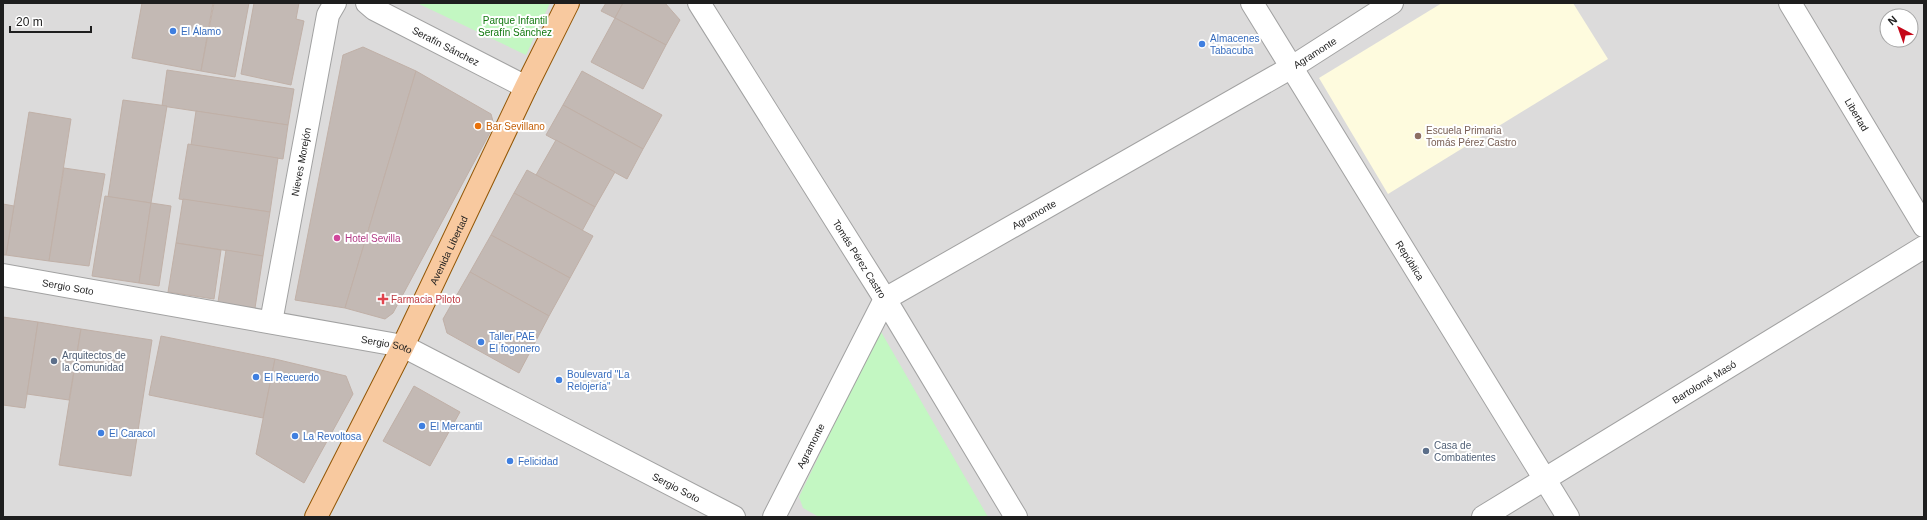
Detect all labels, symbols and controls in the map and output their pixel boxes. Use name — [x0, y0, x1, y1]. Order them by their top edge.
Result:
scale bar — [10, 8, 91, 34]
north arrow — [1879, 8, 1919, 48]
text: N — [1886, 13, 1899, 28]
text: 20 m — [16, 15, 43, 29]
park label: Parque Infantil Serafín Sánchez — [478, 15, 552, 38]
street label: Serafín Sánchez — [410, 24, 481, 68]
place label: El Álamo — [181, 25, 221, 37]
marker: El Álamo — [168, 26, 178, 36]
place label: Almacenes Tabacuba — [1210, 33, 1259, 56]
street label: Agramonte — [1291, 34, 1339, 70]
marker: Almacenes Tabacuba — [1197, 39, 1207, 49]
street label: Libertad — [1843, 96, 1871, 133]
marker: Bar Sevillano — [473, 121, 483, 131]
place label: Bar Sevillano — [486, 121, 545, 132]
place label: Escuela Primaria Tomás Pérez Castro — [1426, 125, 1517, 148]
street label: Nieves Morejón — [289, 127, 313, 197]
marker: Escuela Primaria Tomás Pérez Castro — [1413, 131, 1423, 141]
street label: Agramonte — [1010, 197, 1058, 231]
street label: Avenida Libertad — [427, 214, 470, 286]
street label: Tomás Pérez Castro — [831, 217, 889, 300]
marker: Hotel Sevilla — [332, 233, 342, 243]
place label: Hotel Sevilla — [345, 233, 401, 244]
street label: República — [1394, 238, 1427, 282]
street label: Sergio Soto — [41, 277, 95, 297]
marker: Farmacia Piloto — [378, 294, 388, 304]
place label: Farmacia Piloto — [391, 294, 461, 305]
place label: Taller PAE El fogonero — [489, 331, 541, 354]
street label: Sergio Soto — [360, 333, 415, 356]
marker: Taller PAE El fogonero — [476, 337, 486, 347]
place label: Arquitectos de la Comunidad — [62, 350, 126, 373]
marker: Arquitectos de la Comunidad — [49, 356, 59, 366]
street label: Bartolomé Masó — [1670, 358, 1738, 405]
place label: Boulevard "La Relojería" — [567, 369, 630, 392]
marker: El Recuerdo — [251, 372, 261, 382]
place label: El Recuerdo — [264, 372, 319, 383]
marker: Boulevard "La Relojería" — [554, 375, 564, 385]
marker: El Mercantil — [417, 421, 427, 431]
place label: El Mercantil — [430, 421, 482, 432]
street label: Agramonte — [794, 421, 827, 470]
marker: El Caracol — [96, 428, 106, 438]
place label: El Caracol — [109, 428, 155, 439]
marker: La Revoltosa — [290, 431, 300, 441]
place label: La Revoltosa — [303, 431, 362, 442]
place label: Casa de Combatientes — [1434, 440, 1496, 463]
marker: Casa de Combatientes — [1421, 446, 1431, 456]
marker: Felicidad — [505, 456, 515, 466]
place label: Felicidad — [518, 456, 558, 467]
street label: Sergio Soto — [651, 470, 703, 504]

